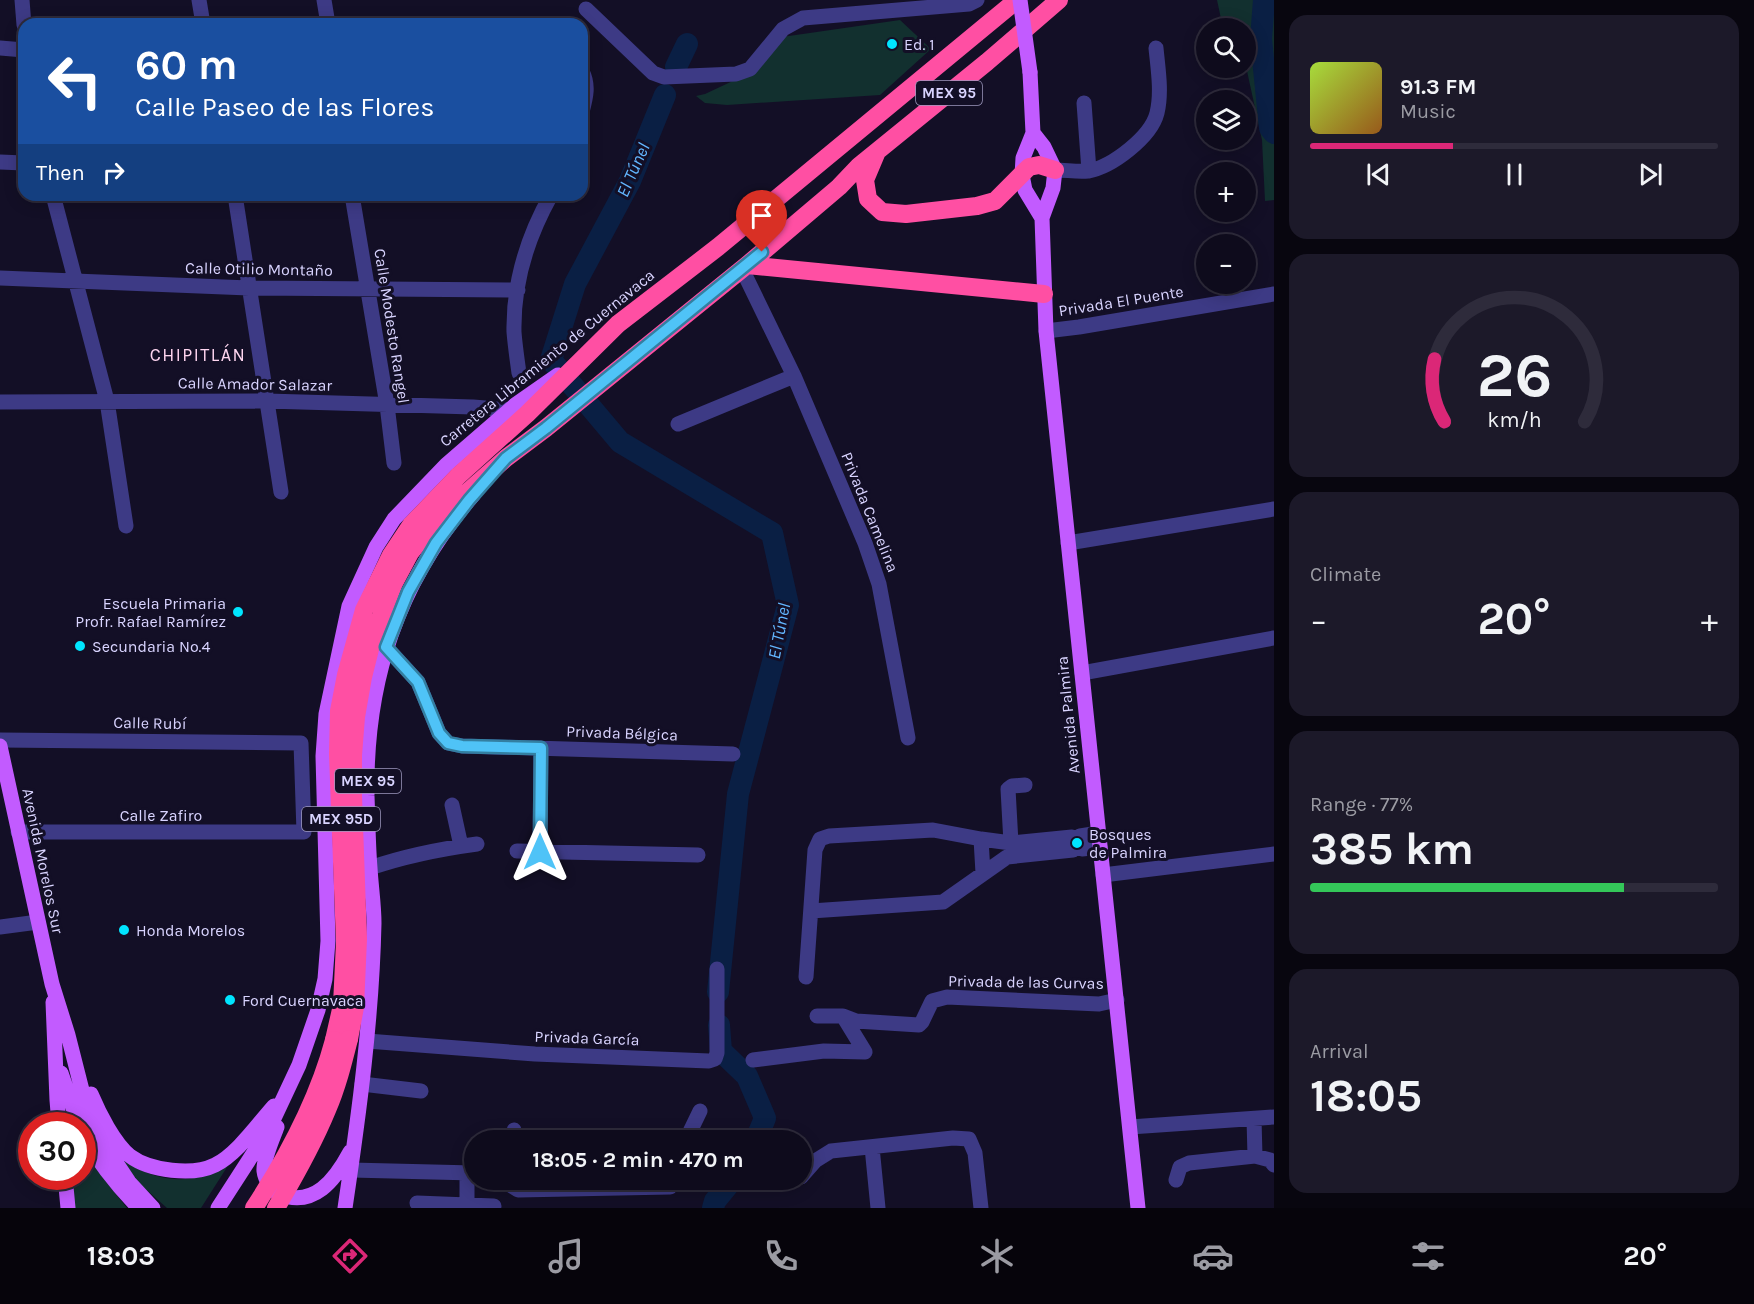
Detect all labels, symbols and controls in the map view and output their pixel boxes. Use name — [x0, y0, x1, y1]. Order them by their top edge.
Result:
map controls — [1196, 18, 1256, 294]
button: search — [1196, 18, 1256, 78]
place label: Ed. 1 — [904, 35, 934, 54]
marker: Ed. 1 — [885, 37, 899, 51]
text: 60 m — [135, 40, 238, 90]
icon: left — [36, 42, 114, 120]
text: 91.3 FM — [1400, 74, 1477, 100]
road number: MEX 95 — [916, 81, 982, 105]
button: layers — [1196, 90, 1256, 150]
text: Calle Paseo de las Flores — [135, 91, 434, 123]
text: Music — [1400, 100, 1456, 123]
water label: El Túnel — [611, 139, 655, 200]
icon: right — [97, 156, 130, 189]
icon: previous — [1362, 158, 1395, 191]
icon: pause — [1498, 158, 1531, 191]
icon: next — [1634, 158, 1667, 191]
text: Then — [36, 160, 85, 186]
button: + — [1196, 162, 1256, 222]
pin — [736, 190, 787, 252]
icon: arrive — [745, 199, 778, 232]
button: − — [1196, 234, 1256, 294]
street label: Calle Modesto Rangel — [370, 247, 414, 405]
street label: Calle Otilio Montaño — [185, 258, 333, 280]
street label: Carretera Libramiento de Cuernavaca — [436, 265, 658, 451]
street label: Privada El Puente — [1057, 282, 1185, 320]
text: 26 — [1476, 340, 1552, 413]
district label: CHIPITLÁN — [150, 343, 246, 366]
street label: Calle Amador Salazar — [178, 373, 333, 395]
text: km/h — [1487, 408, 1541, 433]
street label: Privada Camelina — [837, 449, 903, 575]
text: Climate — [1310, 563, 1381, 586]
text: 20° — [1477, 593, 1551, 645]
place label: Escuela Primaria Profr. Rafael Ramírez — [75, 594, 226, 631]
water label: El Túnel — [763, 600, 795, 661]
text: − — [1310, 601, 1327, 639]
text: + — [1701, 601, 1718, 639]
marker: Escuela Primaria Profr. Rafael Ramírez — [231, 605, 245, 619]
place label: Secundaria No.4 — [92, 637, 210, 656]
marker: Secundaria No.4 — [73, 639, 87, 653]
street label: Avenida Palmira — [1052, 655, 1084, 775]
street label: Calle Rubí — [113, 713, 187, 733]
street label: Privada Bélgica — [566, 722, 678, 744]
road number: MEX 95 — [335, 769, 401, 793]
street label: Avenida Morelos Sur — [18, 786, 68, 936]
text: Range · 77% — [1310, 793, 1413, 816]
street label: Calle Zafiro — [120, 806, 202, 825]
road number: MEX 95D — [302, 807, 380, 831]
position arrow — [508, 820, 572, 884]
text: 385 km — [1310, 823, 1474, 875]
place label: Bosques de Palmira — [1089, 825, 1167, 862]
marker: Bosques de Palmira — [1070, 836, 1084, 850]
place label: Honda Morelos — [136, 921, 245, 940]
marker: Honda Morelos — [117, 923, 131, 937]
street label: Privada de las Curvas — [948, 971, 1104, 993]
place label: Ford Cuernavaca — [242, 991, 364, 1010]
marker: Ford Cuernavaca — [223, 993, 237, 1007]
street label: Privada García — [534, 1027, 640, 1049]
text: Arrival — [1310, 1040, 1369, 1063]
text: 18:05 — [1310, 1070, 1422, 1122]
speed limit sign: 30 — [18, 1112, 96, 1190]
text: 18:05 · 2 min · 470 m — [532, 1147, 744, 1173]
icon: directions — [329, 1235, 371, 1277]
icon: music — [545, 1235, 587, 1277]
icon: phone — [760, 1235, 802, 1277]
icon: climate — [976, 1235, 1018, 1277]
icon: car — [1192, 1235, 1234, 1277]
icon: filters — [1407, 1235, 1449, 1277]
text: 18:03 — [87, 1240, 155, 1272]
text: 20° — [1623, 1240, 1667, 1272]

